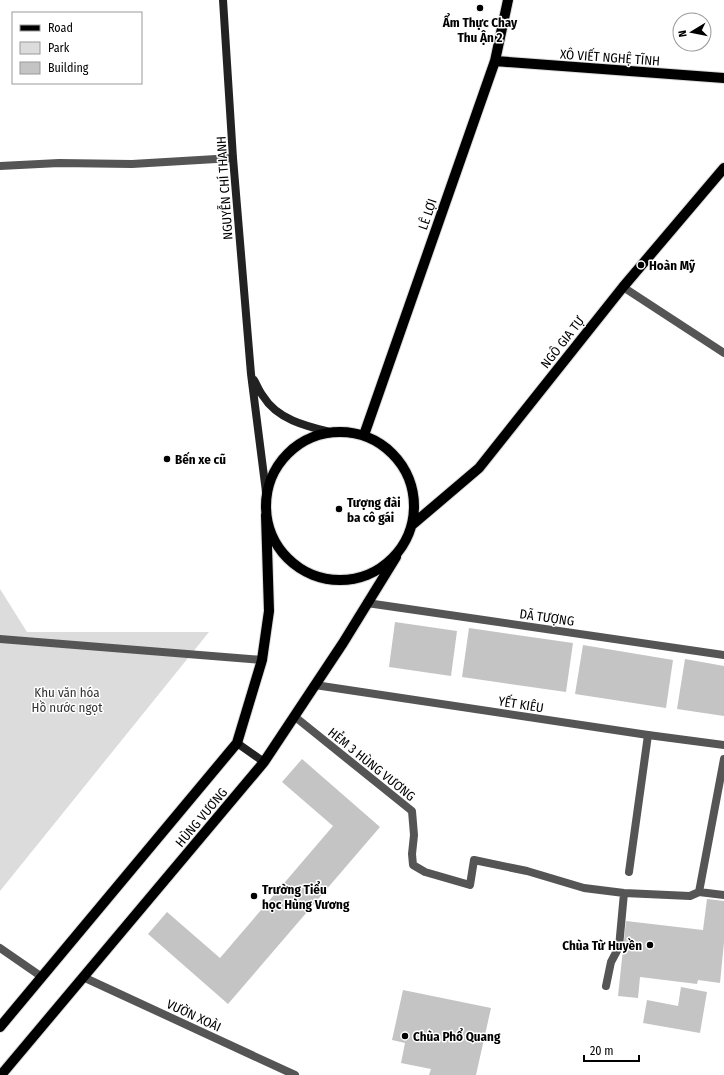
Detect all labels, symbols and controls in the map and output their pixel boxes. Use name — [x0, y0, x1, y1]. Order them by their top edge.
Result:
marker: Ẩm Thực Chay Thu Ận 2 — [475, 3, 485, 13]
legend — [12, 12, 142, 84]
north arrow — [672, 12, 712, 52]
place label: Ẩm Thực Chay Thu Ận 2 — [442, 13, 518, 45]
text: Road — [48, 21, 73, 35]
text: N — [676, 29, 690, 38]
text: Park — [48, 41, 70, 55]
street label: XÔ VIẾT NGHỆ TĨNH — [559, 45, 661, 68]
text: Building — [48, 61, 89, 75]
street label: NGUYỄN CHÍ THANH — [212, 136, 236, 240]
street label: LÊ LỢI — [415, 197, 440, 232]
place label: Hoàn Mỹ — [649, 258, 696, 273]
marker: Hoàn Mỹ — [636, 260, 646, 270]
street label: NGÔ GIA TỰ — [538, 313, 588, 371]
place label: Bến xe cũ — [175, 451, 226, 467]
marker: Bến xe cũ — [162, 454, 172, 464]
place label: Tượng đài ba cô gái — [347, 495, 401, 525]
marker: Tượng đài ba cô gái — [334, 504, 344, 514]
street label: DÃ TƯỢNG — [519, 606, 575, 629]
park label: Khu văn hóa Hồ nước ngọt — [32, 685, 103, 715]
street label: YẾT KIÊU — [497, 692, 545, 715]
street label: HẺM 3 HÙNG VƯƠNG — [325, 724, 419, 804]
street label: HÙNG VƯƠNG — [172, 785, 230, 850]
place label: Trường Tiểu học Hùng Vương — [262, 881, 350, 912]
marker: Trường Tiểu học Hùng Vương — [249, 891, 259, 901]
place label: Chùa Từ Huyền — [562, 937, 642, 953]
marker: Chùa Từ Huyền — [645, 940, 655, 950]
street label: VƯỜN XOÀI — [164, 996, 223, 1035]
place label: Chùa Phổ Quang — [413, 1028, 501, 1044]
marker: Chùa Phổ Quang — [400, 1031, 410, 1041]
scale bar — [584, 1037, 639, 1063]
text: 20 m — [590, 1044, 614, 1058]

